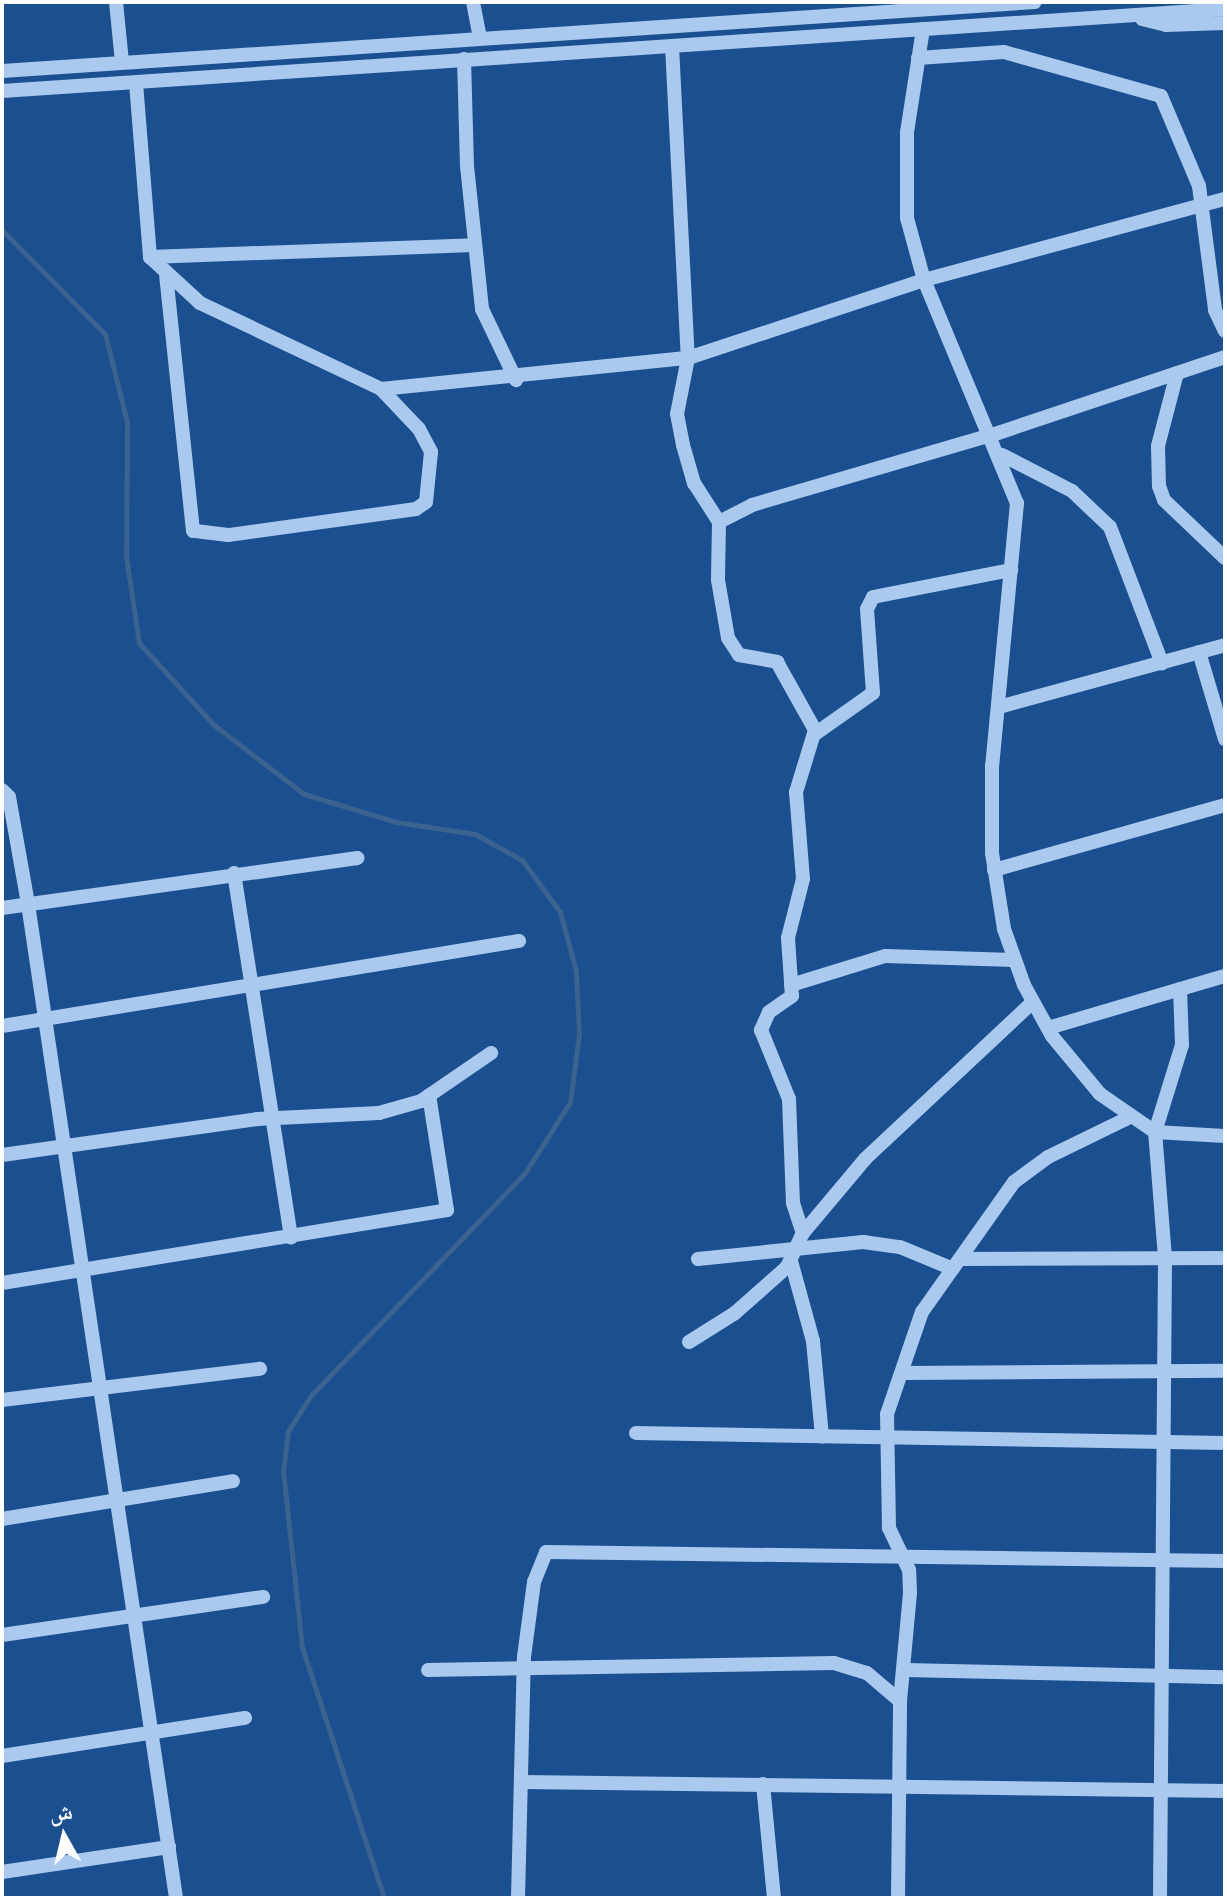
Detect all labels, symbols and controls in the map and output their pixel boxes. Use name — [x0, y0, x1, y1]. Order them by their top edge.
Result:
text: ش — [47, 1795, 74, 1830]
north arrow — [24, 1796, 104, 1876]

